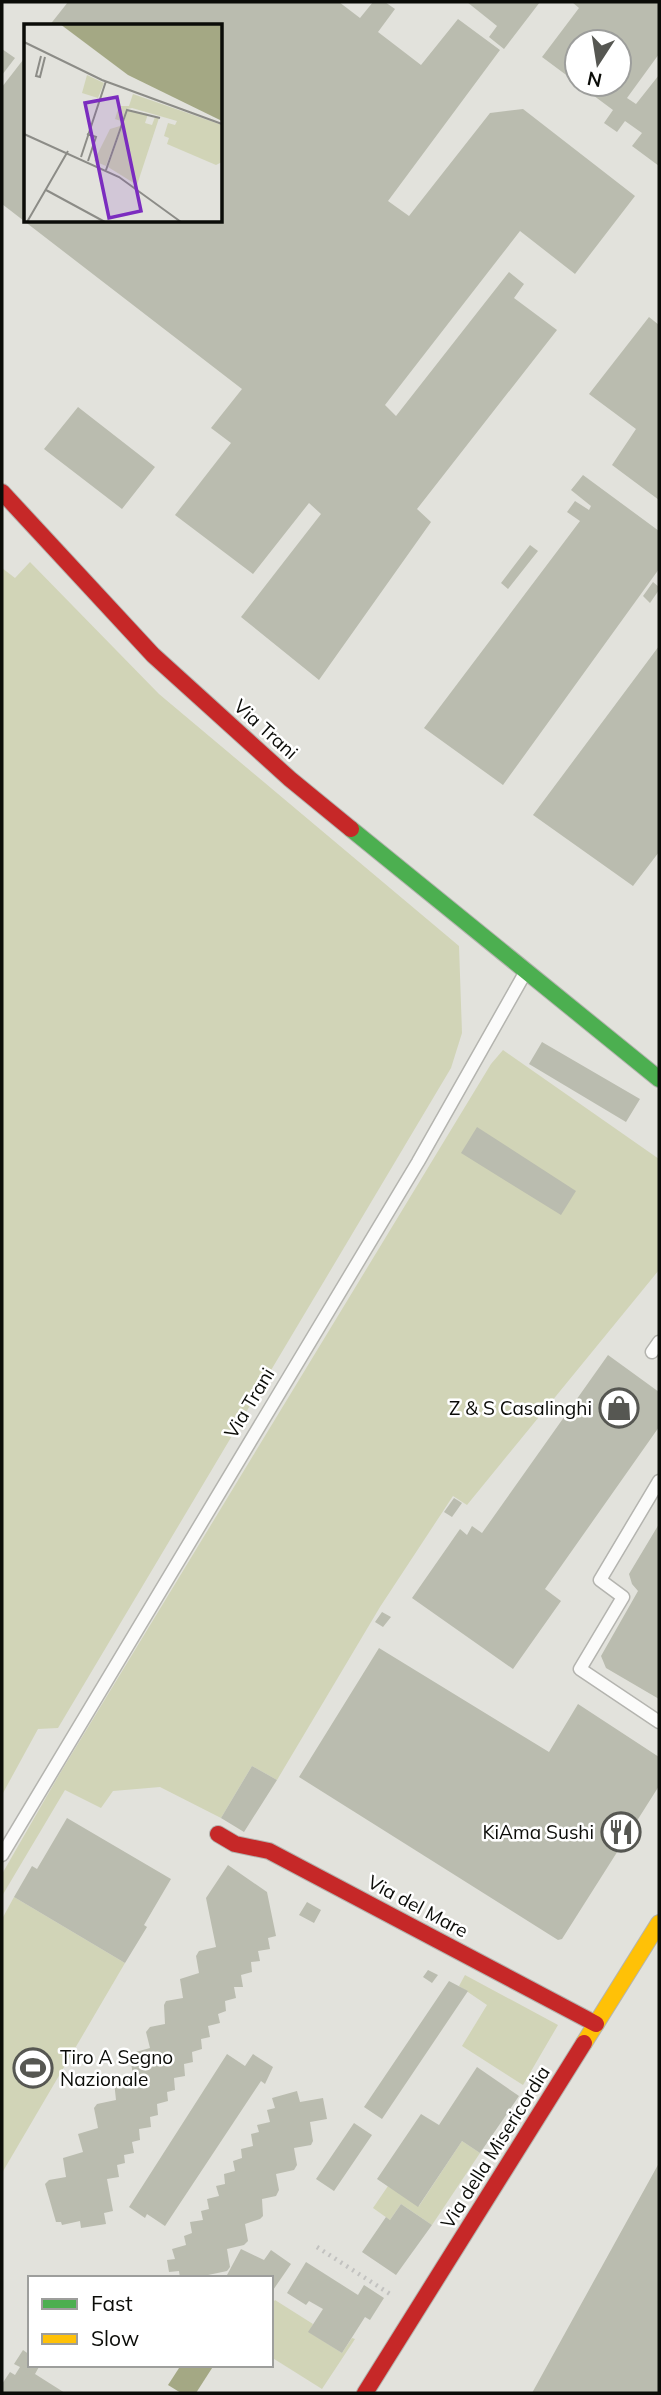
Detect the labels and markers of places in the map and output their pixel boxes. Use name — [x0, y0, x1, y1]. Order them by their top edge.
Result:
shop icon: Z & S Casalinghi — [598, 1387, 640, 1429]
place label: Z & S Casalinghi — [449, 1396, 592, 1420]
restaurant icon: KiAma Sushi — [600, 1811, 642, 1853]
place label: KiAma Sushi — [483, 1820, 594, 1844]
place label: Tiro A Segno Nazionale — [60, 2045, 173, 2091]
sports icon: Tiro A Segno Nazionale — [12, 2047, 54, 2089]

